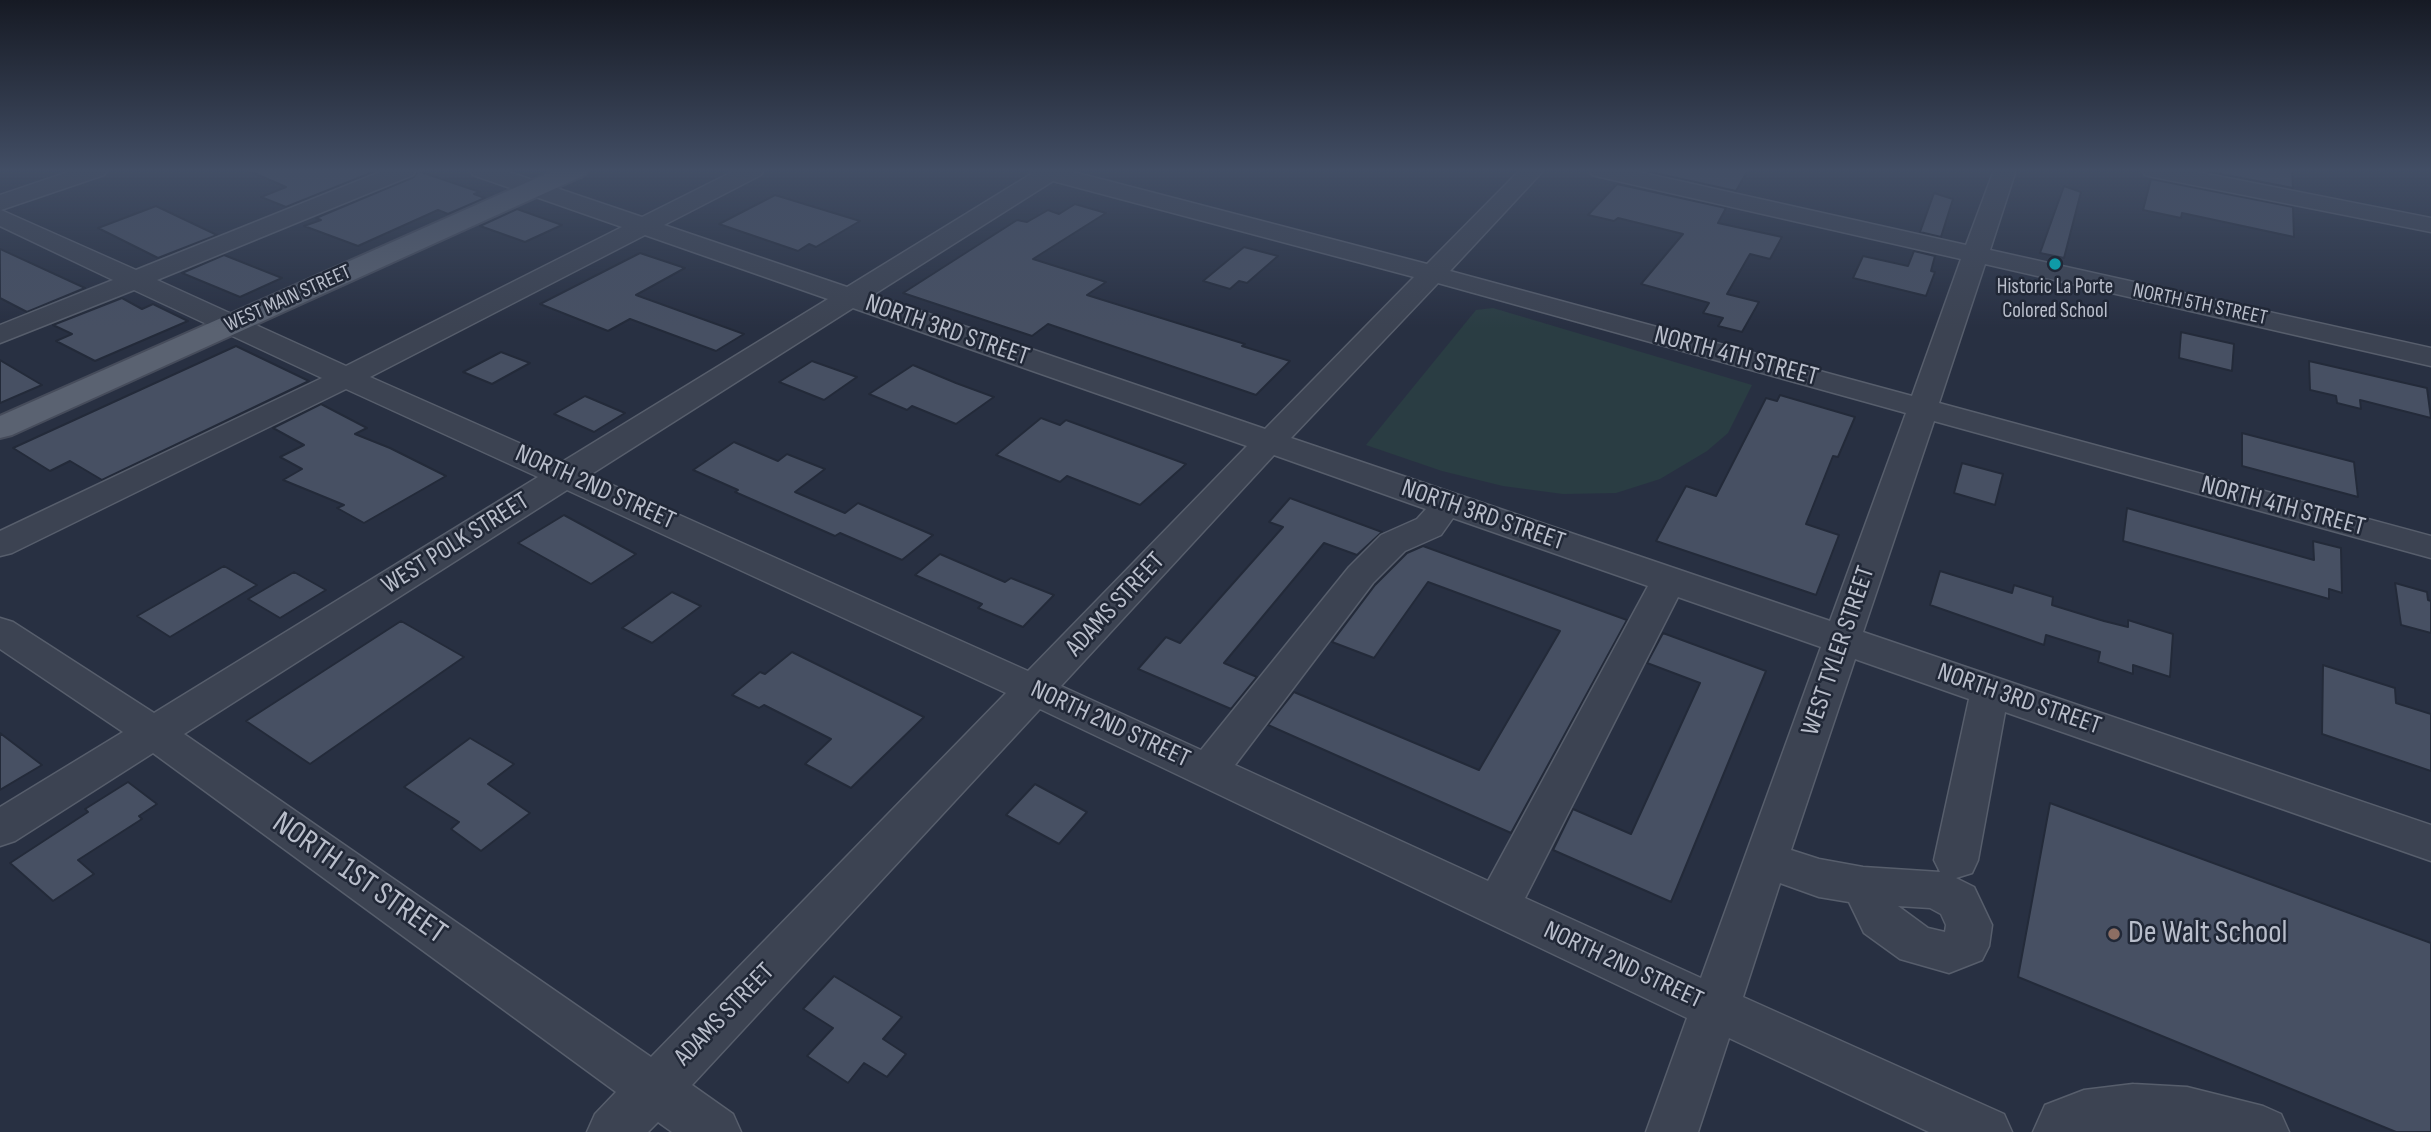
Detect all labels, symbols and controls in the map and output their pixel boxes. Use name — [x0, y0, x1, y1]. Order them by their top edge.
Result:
marker: Historic La Porte Colored School — [2047, 256, 2063, 272]
street label: WEST MAIN STREET — [221, 260, 355, 338]
place label: Historic La Porte Colored School — [1997, 275, 2113, 325]
street label: NORTH 5TH STREET — [2130, 278, 2270, 332]
street label: NORTH 3RD STREET — [861, 288, 1033, 374]
street label: NORTH 4TH STREET — [1651, 320, 1821, 394]
street label: NORTH 2ND STREET — [510, 439, 680, 537]
street label: NORTH 4TH STREET — [2198, 470, 2368, 544]
street label: NORTH 3RD STREET — [1397, 473, 1569, 559]
street label: WEST POLK STREET — [376, 486, 536, 602]
street label: ADAMS STREET — [1060, 546, 1172, 664]
street label: WEST TYLER STREET — [1795, 562, 1883, 740]
street label: NORTH 3RD STREET — [1933, 657, 2105, 743]
street label: NORTH 2ND STREET — [1025, 675, 1195, 775]
street label: NORTH 1ST STREET — [264, 805, 454, 953]
place label: De Walt School — [2128, 915, 2287, 953]
street label: NORTH 2ND STREET — [1538, 916, 1708, 1016]
marker: De Walt School — [2106, 926, 2122, 942]
street label: ADAMS STREET — [668, 957, 782, 1073]

